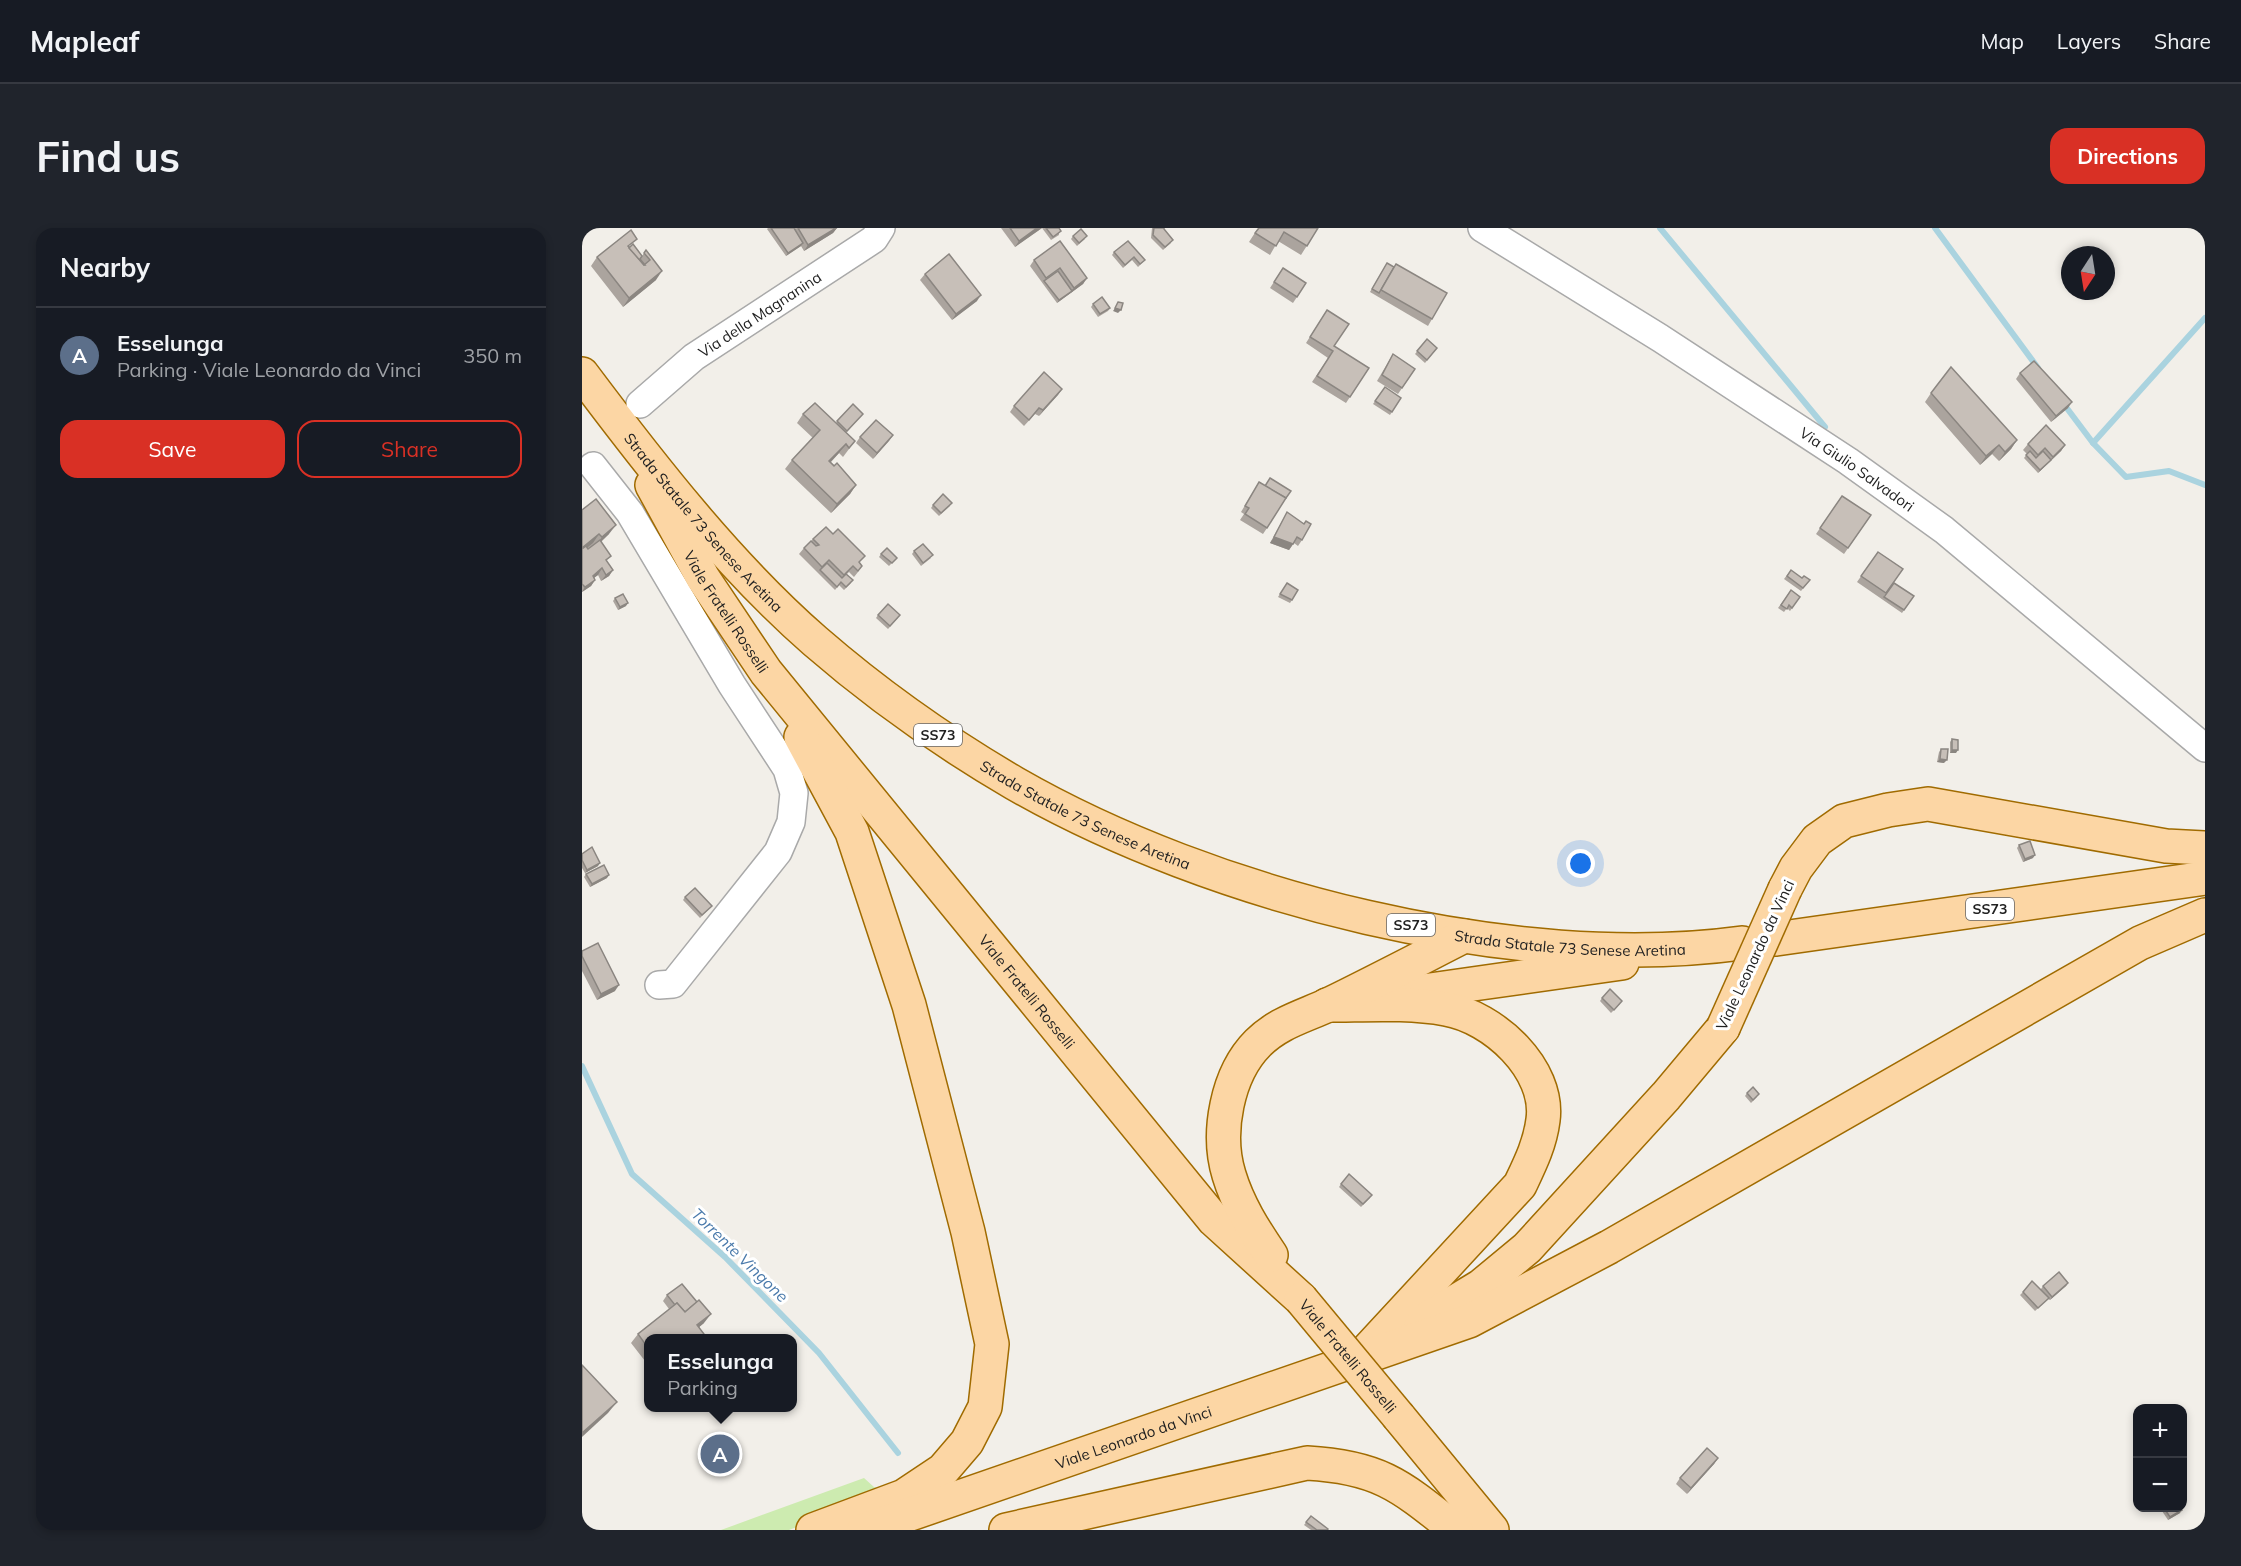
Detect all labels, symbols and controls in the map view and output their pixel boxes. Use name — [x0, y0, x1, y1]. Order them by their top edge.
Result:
text: Mapleaf — [30, 24, 139, 59]
text: Map — [1981, 28, 2024, 54]
text: Layers — [2057, 28, 2121, 54]
text: Share — [2154, 28, 2211, 54]
button: Directions — [2050, 128, 2205, 184]
text: Find us — [36, 130, 180, 183]
north arrow — [2061, 246, 2115, 300]
text: Nearby — [60, 251, 150, 284]
street label: Via della Magnanina — [694, 267, 825, 361]
text: Esselunga — [117, 329, 224, 357]
text: A — [72, 343, 87, 368]
text: 350 m — [463, 343, 522, 368]
text: Parking · Viale Leonardo da Vinci — [117, 357, 421, 382]
button: Save — [60, 420, 285, 478]
button: Share — [297, 420, 522, 478]
street label: Via Giulio Salvadori — [1796, 423, 1918, 515]
street label: Strada Statale 73 Senese Aretina — [621, 429, 787, 616]
street label: Viale Fratelli Rosselli — [680, 547, 773, 676]
road number: SS73 — [914, 724, 962, 746]
street label: Strada Statale 73 Senese Aretina — [977, 755, 1193, 873]
your location — [1566, 849, 1595, 878]
street label: Viale Leonardo da Vinci — [1712, 877, 1798, 1033]
road number: SS73 — [1966, 898, 2014, 920]
road number: SS73 — [1387, 914, 1435, 936]
street label: Strada Statale 73 Senese Aretina — [1453, 925, 1686, 959]
street label: Viale Fratelli Rosselli — [975, 931, 1080, 1053]
water label: Torrente Vingone — [687, 1204, 793, 1306]
street label: Viale Fratelli Rosselli — [1296, 1295, 1401, 1417]
popup — [644, 1334, 797, 1412]
text: Esselunga — [667, 1347, 774, 1375]
text: Parking — [667, 1375, 738, 1400]
street label: Viale Leonardo da Vinci — [1053, 1401, 1214, 1473]
map controls — [2133, 1404, 2187, 1512]
button: + — [2133, 1404, 2187, 1458]
pin: A — [700, 1432, 740, 1476]
button: − — [2133, 1458, 2187, 1512]

